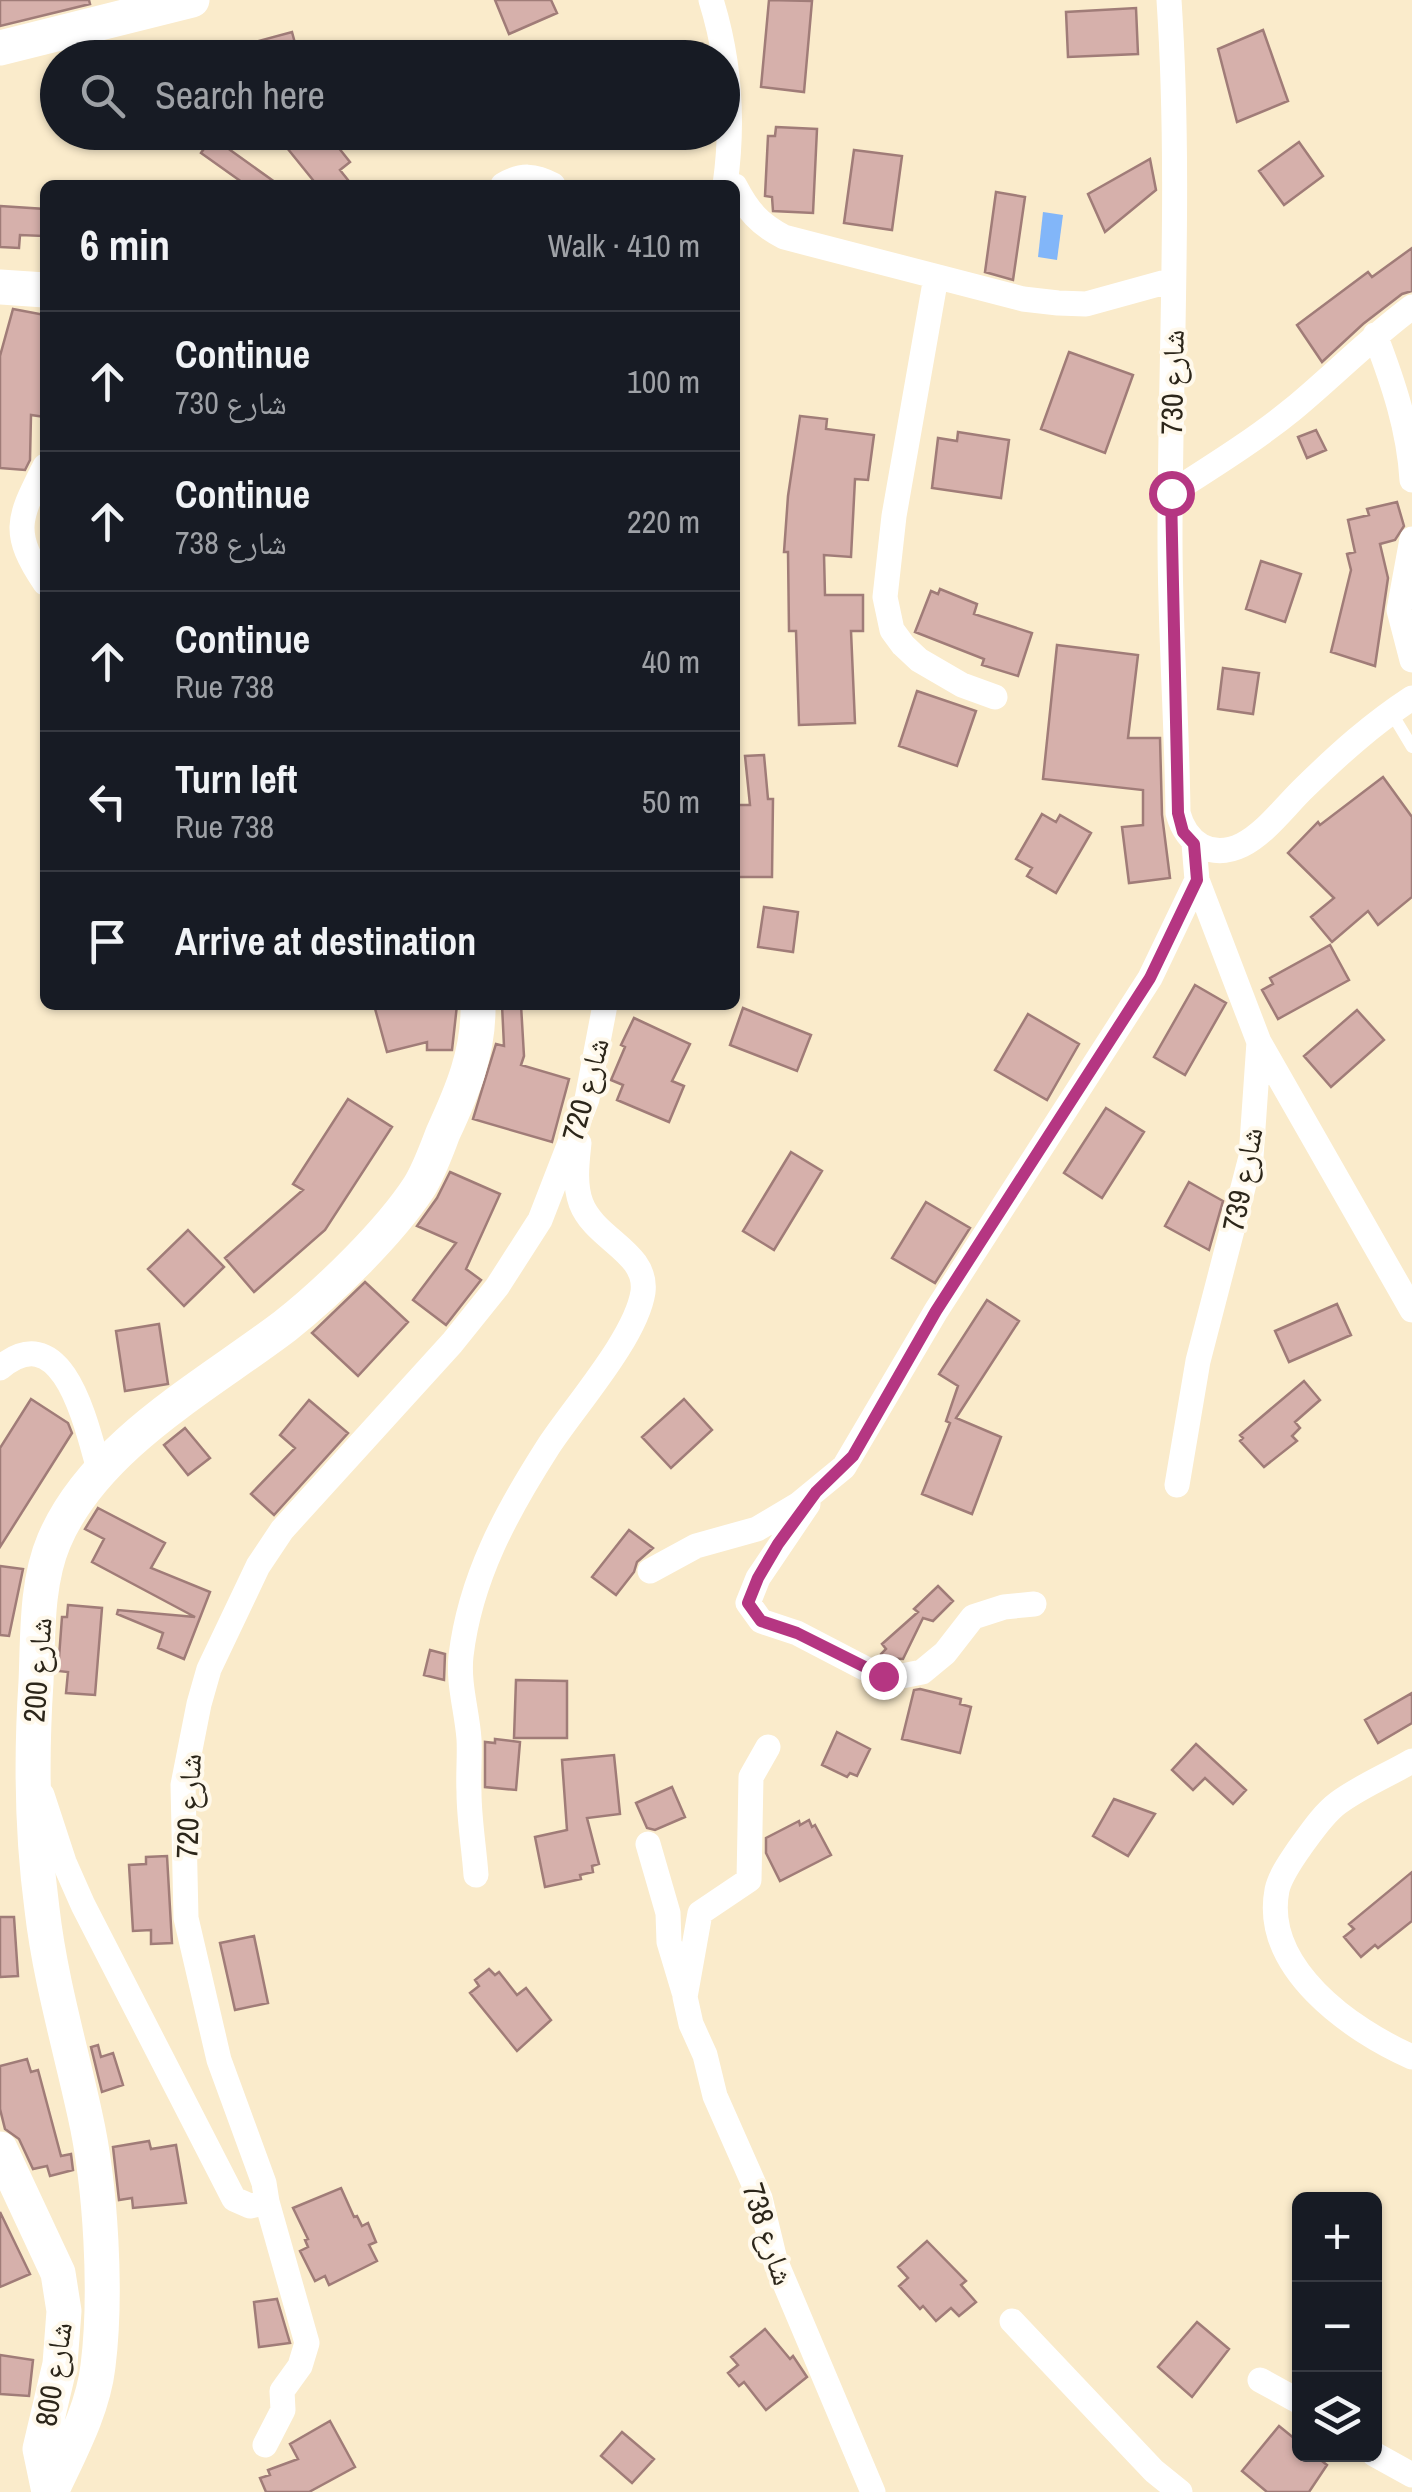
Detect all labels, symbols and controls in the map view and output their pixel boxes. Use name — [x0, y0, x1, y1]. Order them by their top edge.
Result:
search box — [40, 40, 740, 150]
icon: search — [75, 68, 130, 123]
text: Search here — [155, 70, 325, 121]
text: 6 min — [80, 217, 170, 273]
text: Walk · 410 m — [548, 224, 700, 267]
text: Continue — [175, 329, 310, 380]
street label: شارع 730 — [1151, 329, 1193, 435]
icon: ahead — [80, 354, 135, 409]
text: 100 m — [627, 360, 700, 403]
text: شارع 730 — [175, 381, 287, 424]
text: Continue — [175, 469, 310, 520]
route start — [1149, 471, 1195, 517]
icon: ahead — [80, 494, 135, 549]
text: 220 m — [627, 500, 700, 543]
text: شارع 738 — [175, 521, 287, 564]
text: Continue — [175, 614, 310, 665]
icon: ahead — [80, 634, 135, 689]
text: 40 m — [642, 640, 700, 683]
text: Rue 738 — [175, 665, 274, 708]
text: Turn left — [175, 754, 297, 805]
icon: left — [80, 774, 135, 829]
text: 50 m — [642, 780, 700, 823]
text: Rue 738 — [175, 805, 274, 848]
icon: arrive — [80, 914, 135, 969]
text: Arrive at destination — [175, 916, 476, 967]
street label: شارع 720 — [552, 1033, 618, 1145]
street label: شارع 739 — [1212, 1124, 1272, 1234]
street label: شارع 200 — [13, 1616, 61, 1724]
route end — [861, 1654, 907, 1700]
street label: شارع 720 — [166, 1753, 210, 1859]
street label: شارع 738 — [734, 2178, 804, 2290]
map controls — [1292, 2192, 1382, 2462]
button: + — [1292, 2192, 1382, 2282]
button: − — [1292, 2282, 1382, 2372]
street label: شارع 800 — [25, 2319, 81, 2429]
button: layers — [1292, 2372, 1382, 2462]

